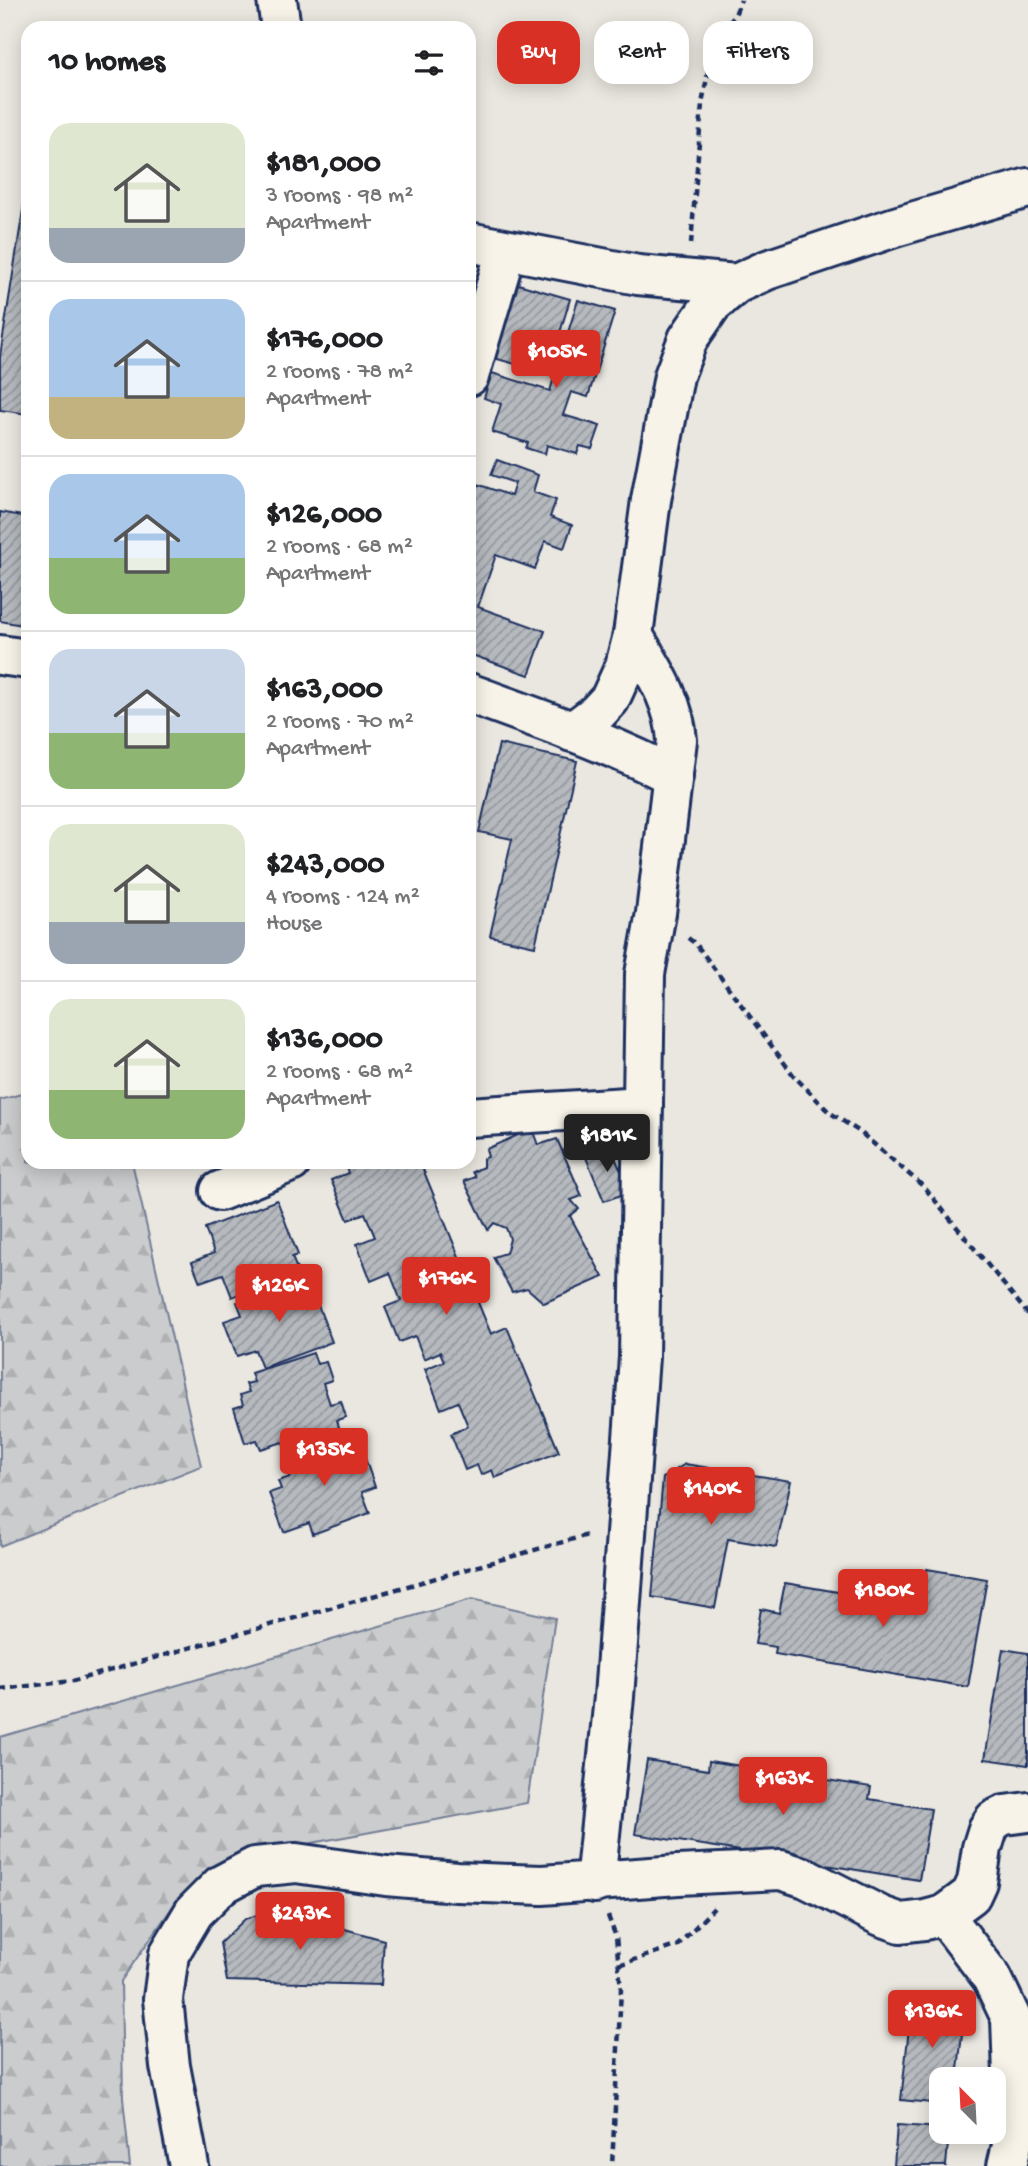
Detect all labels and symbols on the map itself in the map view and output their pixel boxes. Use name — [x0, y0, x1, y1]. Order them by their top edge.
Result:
pin: $105K — [507, 330, 605, 390]
pin: $181K — [558, 1114, 656, 1174]
pin: $176K — [397, 1258, 495, 1317]
pin: $126K — [230, 1264, 328, 1324]
pin: $135K — [275, 1428, 373, 1488]
pin: $140K — [662, 1468, 760, 1527]
pin: $180K — [834, 1570, 932, 1629]
pin: $163K — [734, 1758, 832, 1817]
pin: $243K — [251, 1892, 349, 1952]
pin: $136K — [883, 1990, 981, 2050]
north arrow — [929, 2067, 1006, 2144]

